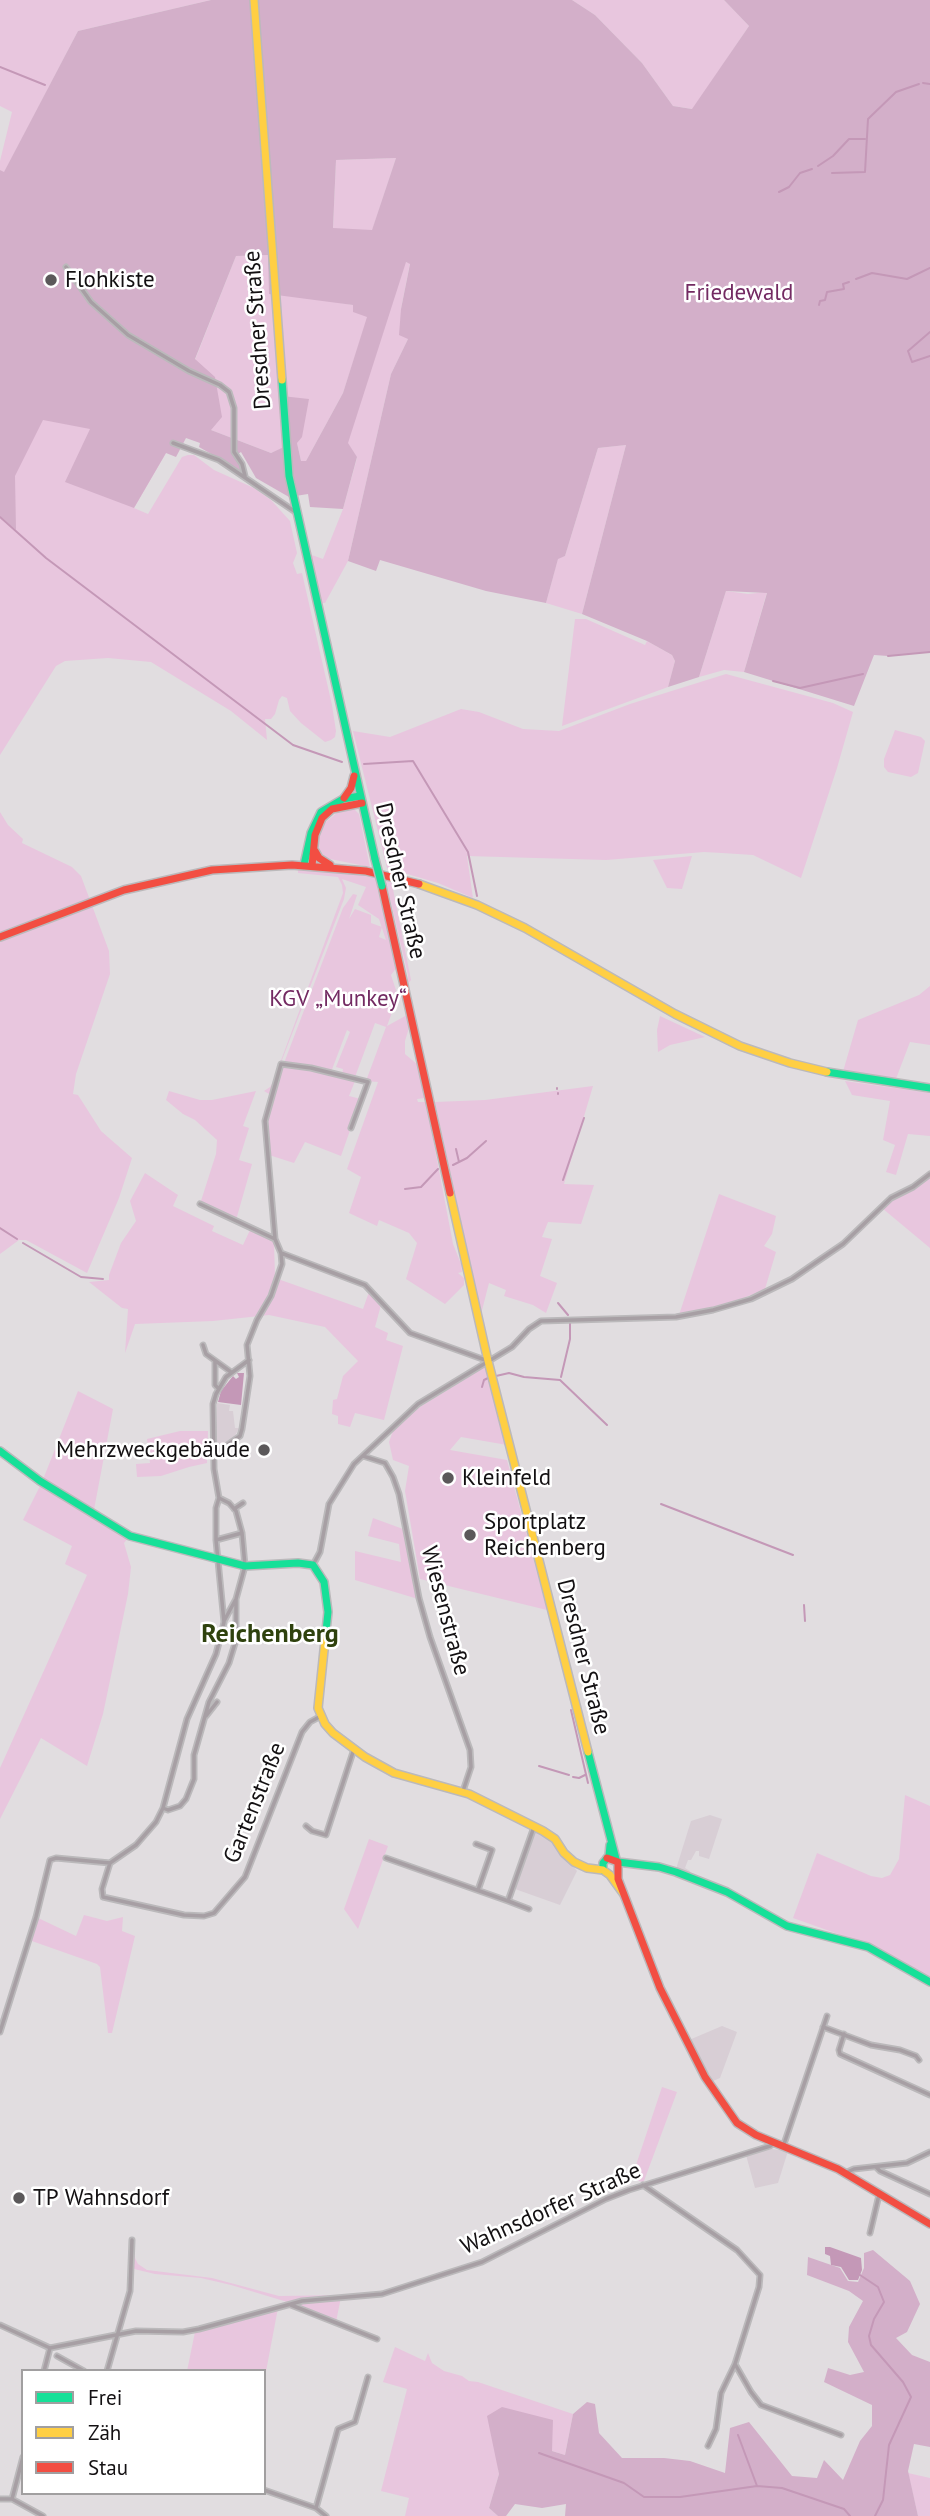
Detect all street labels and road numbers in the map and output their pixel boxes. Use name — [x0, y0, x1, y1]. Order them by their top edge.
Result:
street label: Dresdner Straße — [239, 250, 277, 410]
street label: Dresdner Straße — [369, 800, 431, 962]
street label: Wiesenstraße — [414, 1543, 476, 1679]
street label: Dresdner Straße — [550, 1576, 616, 1738]
street label: Gartenstraße — [218, 1739, 292, 1867]
street label: Wahnsdorfer Straße — [457, 2157, 645, 2261]

